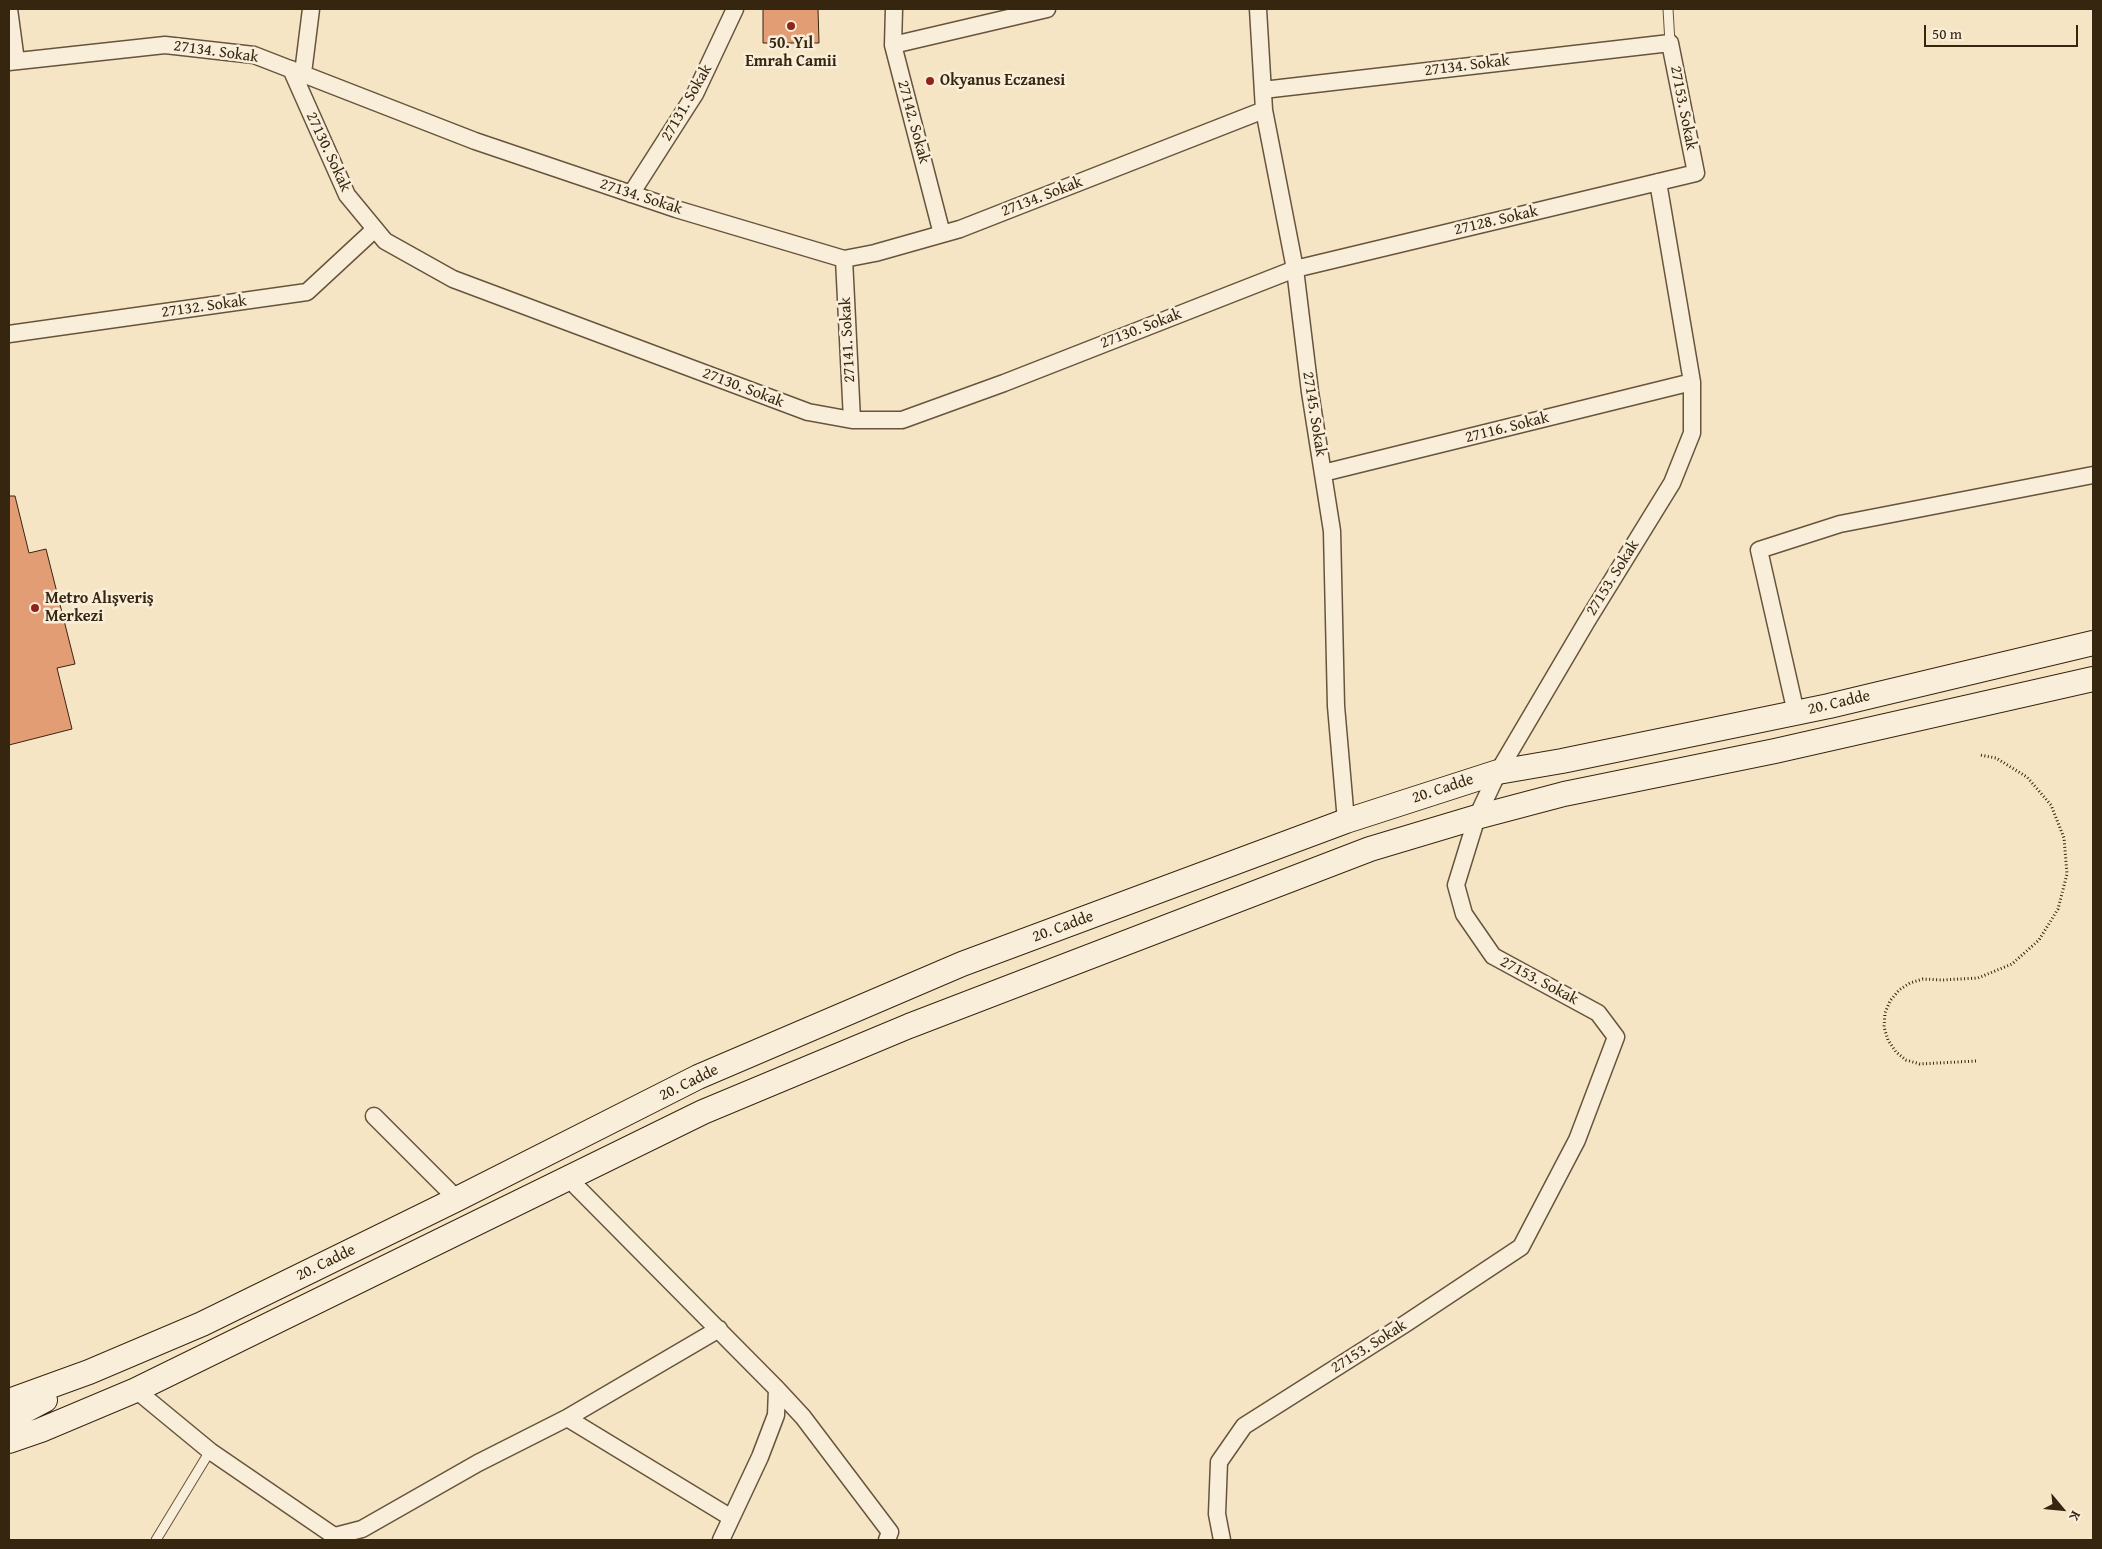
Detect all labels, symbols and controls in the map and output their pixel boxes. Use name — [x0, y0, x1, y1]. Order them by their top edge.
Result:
scale bar — [1927, 15, 2081, 47]
marker: 50. Yıl Emrah Camii — [785, 20, 797, 32]
text: 50 m — [1932, 23, 1962, 44]
place label: 50. Yıl Emrah Camii — [745, 34, 837, 72]
street label: 27134. Sokak — [172, 37, 260, 67]
street label: 27134. Sokak — [1423, 51, 1511, 81]
street label: 27131. Sokak — [657, 61, 717, 145]
street label: 27153. Sokak — [1665, 64, 1701, 152]
place label: Okyanus Eczanesi — [940, 71, 1065, 91]
marker: Okyanus Eczanesi — [924, 75, 936, 87]
street label: 27142. Sokak — [893, 78, 933, 166]
street label: 27130. Sokak — [301, 109, 355, 195]
street label: 27134. Sokak — [999, 173, 1085, 221]
street label: 27134. Sokak — [597, 175, 685, 219]
street label: 27128. Sokak — [1452, 202, 1540, 240]
street label: 27132. Sokak — [160, 292, 248, 322]
street label: 27141. Sokak — [836, 297, 860, 383]
street label: 27130. Sokak — [1098, 305, 1184, 353]
street label: 27130. Sokak — [700, 364, 786, 412]
street label: 27145. Sokak — [1298, 370, 1330, 458]
street label: 27116. Sokak — [1463, 408, 1551, 448]
street label: 27153. Sokak — [1582, 537, 1644, 619]
place label: Metro Alışveriş Merkezi — [45, 589, 154, 627]
marker: Metro Alışveriş Merkezi — [29, 602, 41, 614]
street label: 20. Cadde — [1806, 686, 1872, 720]
street label: 20. Cadde — [1410, 770, 1476, 808]
street label: 20. Cadde — [1030, 907, 1096, 947]
street label: 27153. Sokak — [1497, 952, 1581, 1010]
street label: 20. Cadde — [656, 1060, 722, 1106]
street label: 20. Cadde — [293, 1240, 359, 1286]
street label: 27153. Sokak — [1328, 1316, 1410, 1378]
north arrow — [2037, 1484, 2087, 1534]
text: K — [2064, 1507, 2086, 1525]

